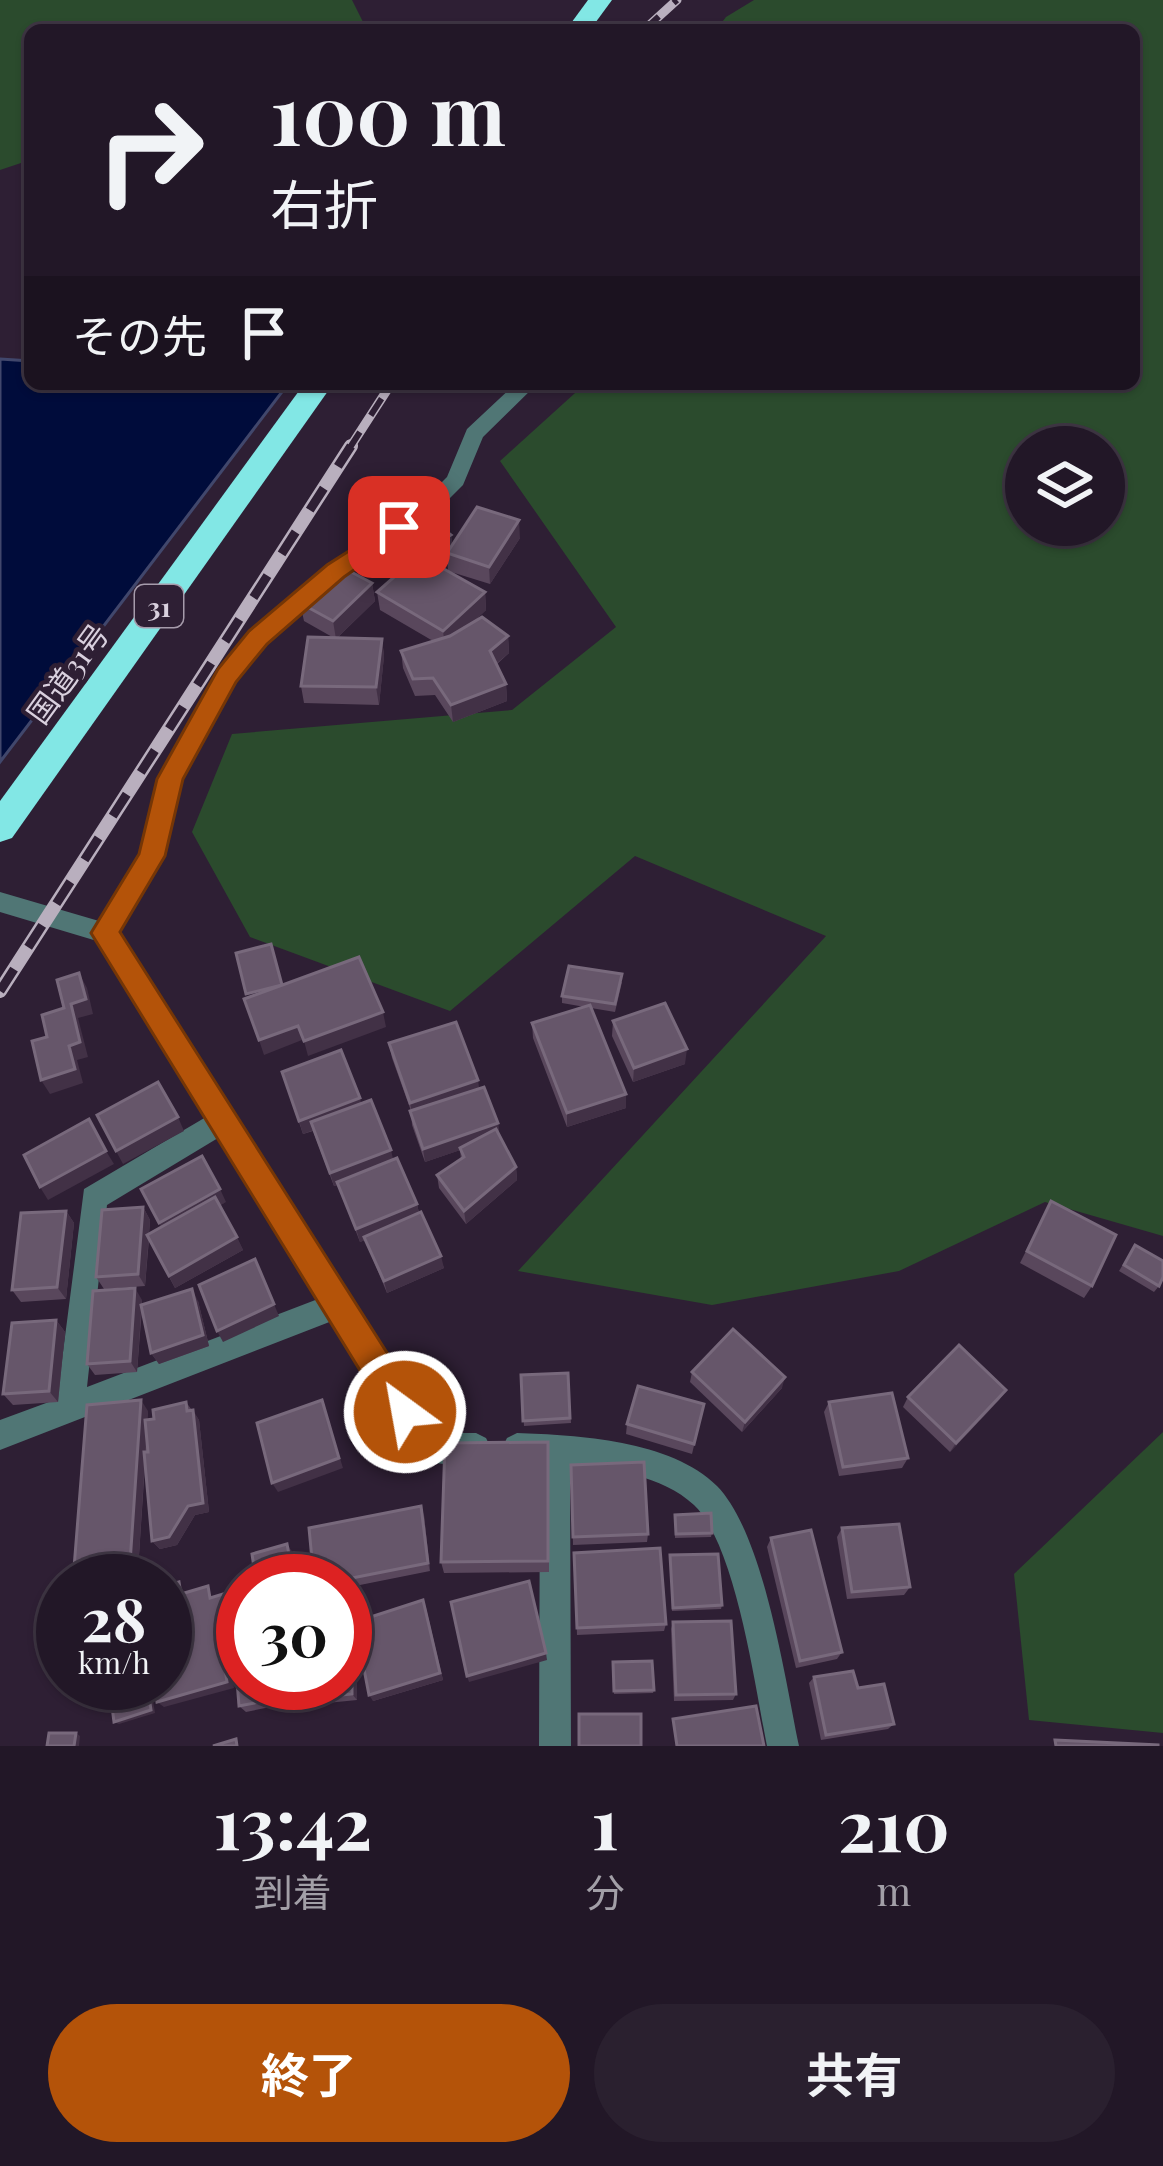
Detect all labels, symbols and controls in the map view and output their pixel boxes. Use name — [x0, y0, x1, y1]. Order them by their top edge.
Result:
text: 100 m — [270, 55, 506, 167]
icon: right — [72, 72, 228, 228]
text: 右折 — [270, 167, 378, 239]
icon: arrive — [231, 300, 297, 366]
text: その先 — [72, 304, 207, 364]
map controls — [1005, 426, 1125, 546]
button: layers — [1005, 426, 1125, 546]
pin — [348, 476, 450, 578]
icon: arrive — [366, 494, 432, 560]
road number: 31 — [135, 585, 183, 627]
street label: 国道31号 — [17, 615, 117, 731]
position arrow — [342, 1349, 468, 1475]
speed limit sign: 30 — [216, 1554, 372, 1710]
text: 28 — [81, 1577, 147, 1657]
text: km/h — [78, 1642, 150, 1682]
text: 13:42 — [213, 1772, 372, 1868]
text: 1 — [591, 1772, 619, 1868]
text: 210 — [838, 1774, 950, 1870]
text: m — [876, 1864, 911, 1916]
text: 到着 — [254, 1865, 332, 1917]
text: 分 — [586, 1865, 625, 1917]
button: 終了 — [48, 2004, 570, 2142]
button: 共有 — [594, 2004, 1115, 2142]

